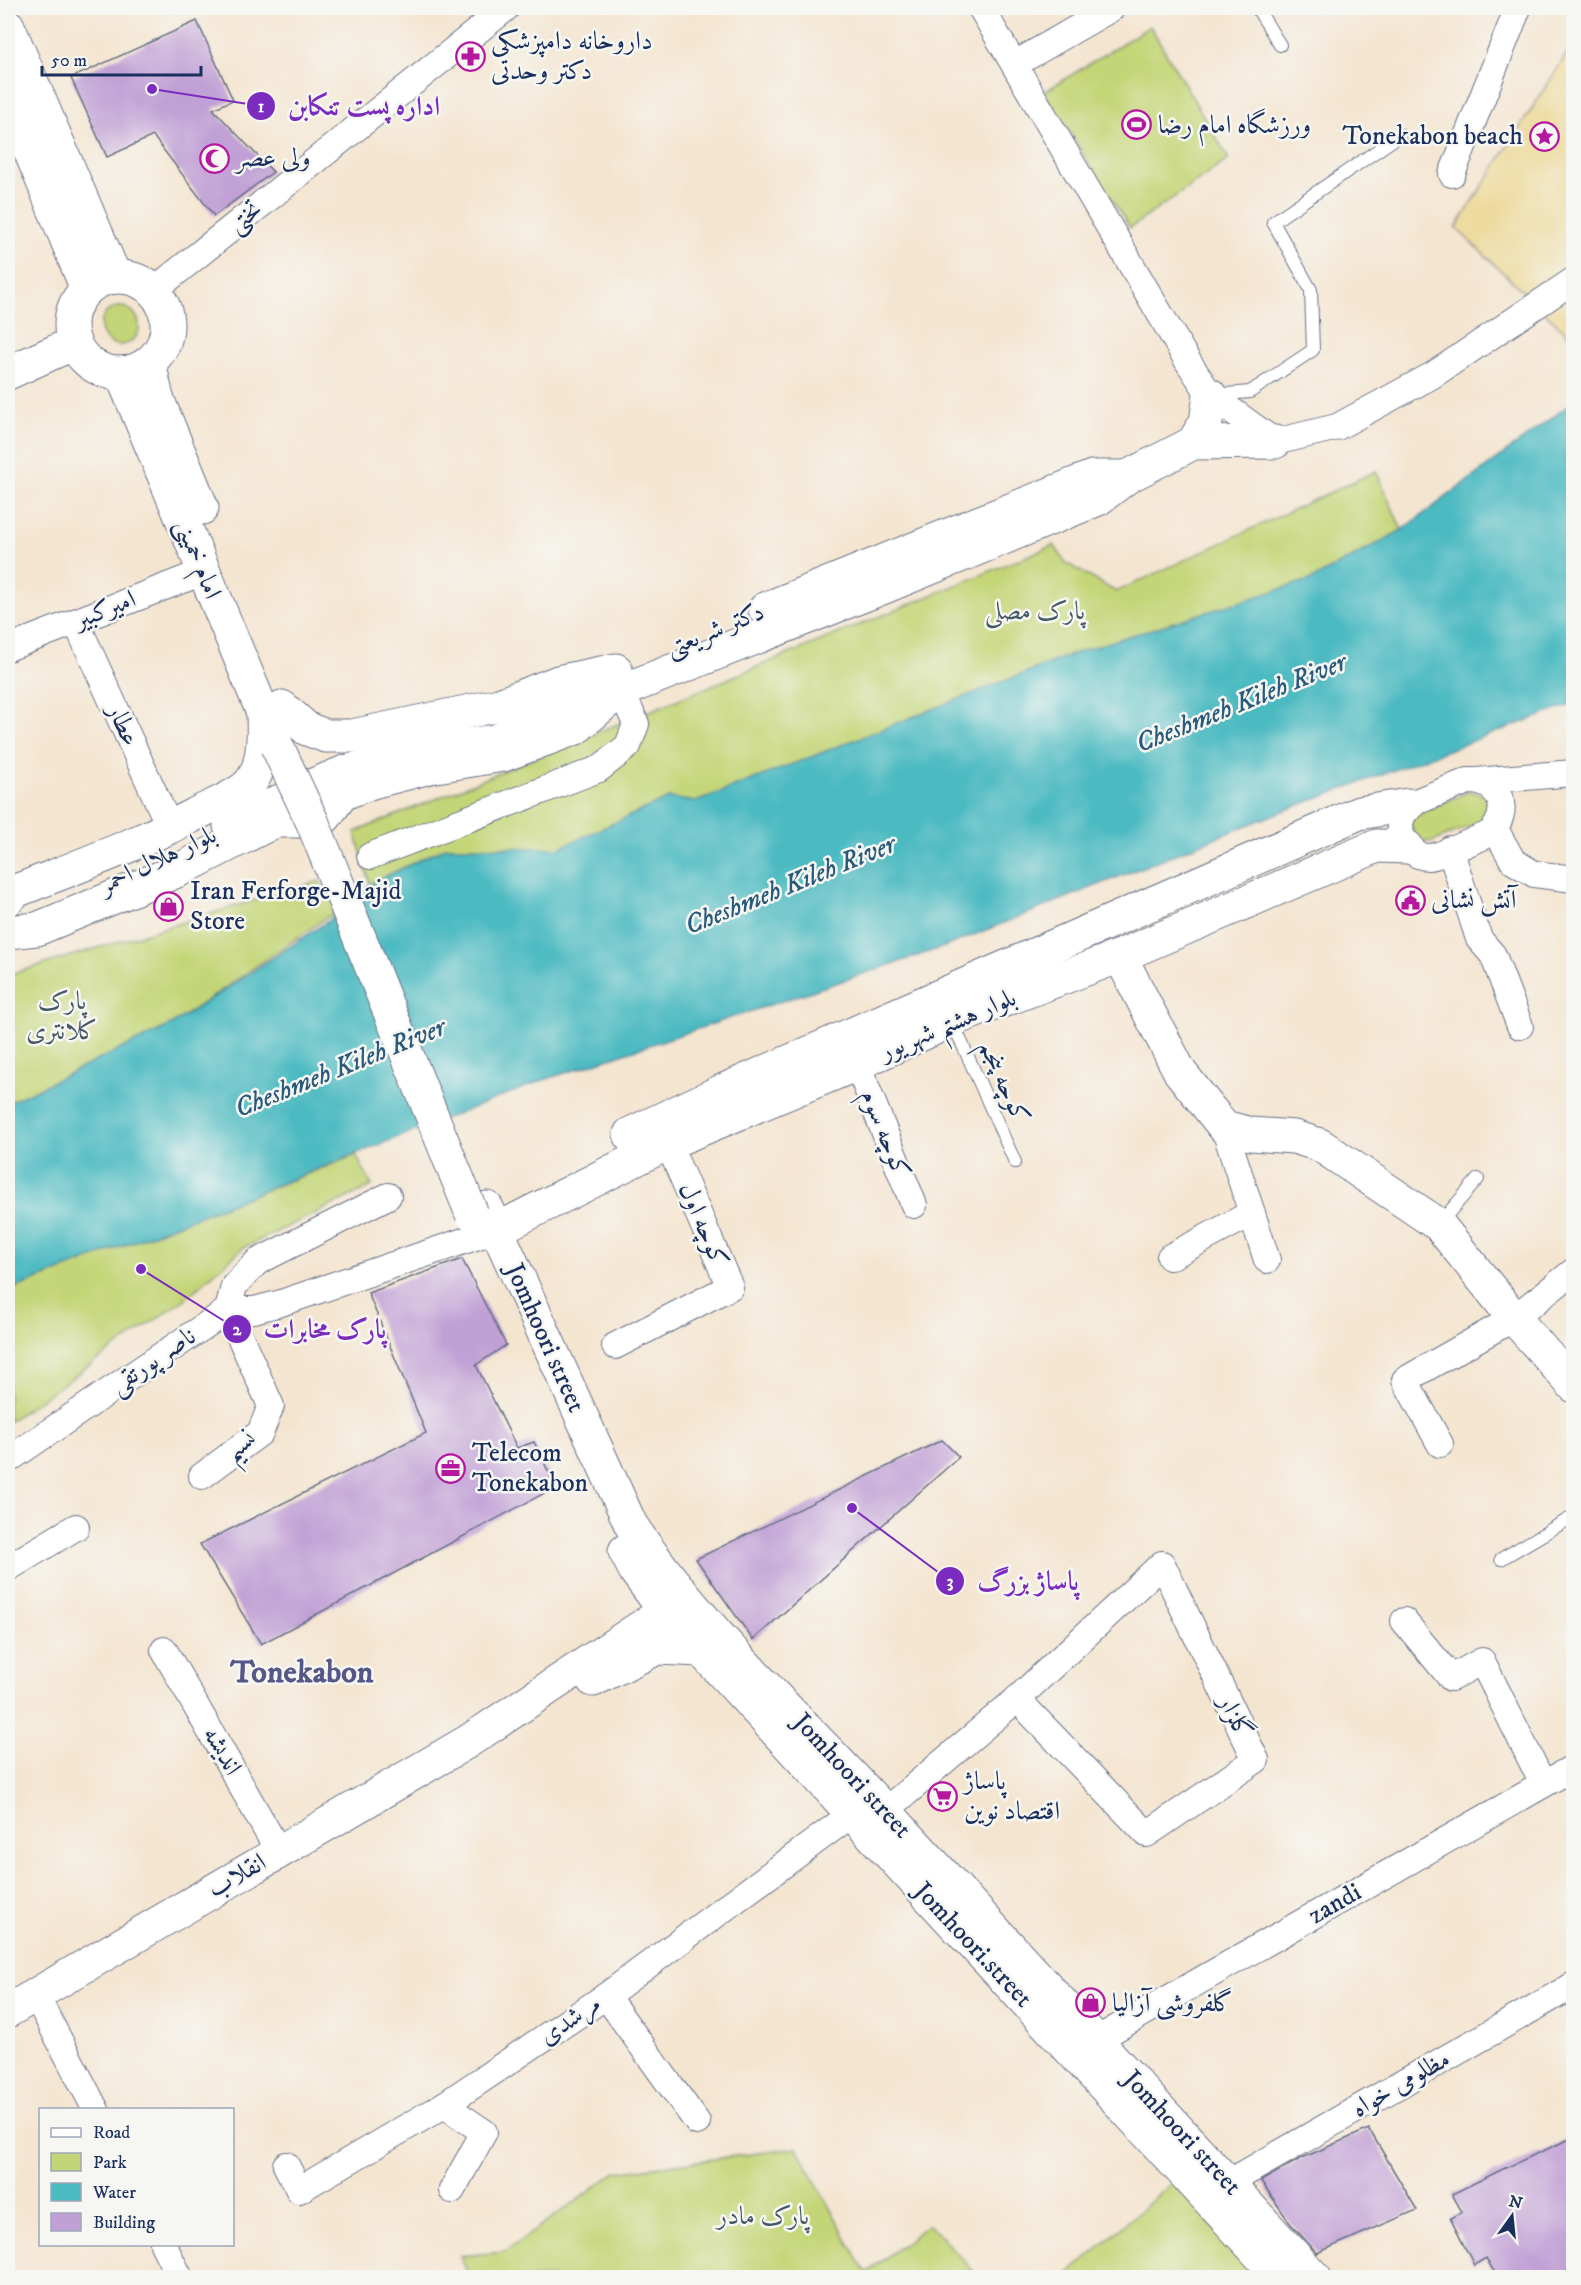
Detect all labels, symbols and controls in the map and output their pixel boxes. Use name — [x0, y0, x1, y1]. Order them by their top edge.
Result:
place label: داروخانه دامپزشکی دکتر وحدتی — [491, 25, 653, 88]
scale bar — [42, 39, 201, 77]
pharmacy icon: داروخانه دامپزشکی دکتر وحدتی — [454, 40, 486, 72]
text: 50 m — [51, 50, 87, 72]
callout: اداره پست تنکابن — [246, 83, 452, 128]
text: اداره پست تنکابن — [288, 90, 440, 124]
text: 1 — [258, 96, 265, 118]
place label: ورزشگاه امام رضا — [1158, 108, 1311, 147]
sports icon: ورزشگاه امام رضا — [1121, 109, 1153, 141]
place label: Tonekabon beach — [1342, 120, 1523, 153]
place icon: Tonekabon beach — [1528, 120, 1560, 152]
mosque icon: ولی عصر — [199, 142, 231, 174]
place label: ولی عصر — [233, 142, 311, 175]
street label: تختی — [221, 193, 270, 242]
street label: امام خمینی — [162, 514, 229, 606]
street label: امیرکبیر — [66, 583, 141, 638]
street label: دکتر شریعتی — [661, 595, 770, 666]
park label: پارک مصلی — [985, 595, 1086, 629]
water label: Cheshmeh Kileh River — [1131, 644, 1354, 761]
street label: عطار — [98, 696, 147, 751]
street label: بلوار هلال احمر — [91, 818, 222, 903]
water label: Cheshmeh Kileh River — [680, 826, 903, 943]
place label: Iran Ferforge-Majid Store — [190, 875, 401, 938]
public building icon: آتش نشانی — [1394, 884, 1426, 916]
place label: آتش نشانی — [1431, 884, 1519, 917]
shop icon: Iran Ferforge-Majid Store — [153, 890, 185, 922]
street label: بلوار هشتم شهریور — [872, 981, 1024, 1077]
park label: پارک کلانتری — [26, 985, 98, 1048]
water label: Cheshmeh Kileh River — [230, 1009, 453, 1126]
street label: کوچه پنجم — [965, 1035, 1037, 1132]
street label: کوچه سوم — [848, 1085, 918, 1185]
street label: کوچه اول — [670, 1178, 736, 1272]
street label: Jomhoori street — [497, 1257, 592, 1417]
callout: پارک مخابرات — [222, 1306, 398, 1351]
text: پارک مخابرات — [264, 1313, 388, 1349]
text: 2 — [233, 1319, 243, 1341]
street label: ناصر پورتقی — [103, 1320, 203, 1403]
street label: نسیم — [217, 1423, 268, 1475]
place label: Telecom Tonekabon — [472, 1437, 589, 1500]
office icon: Telecom Tonekabon — [435, 1452, 467, 1484]
callout: پاساژ بزرگ — [935, 1558, 1091, 1603]
text: پاساژ بزرگ — [977, 1565, 1081, 1601]
text: 3 — [947, 1571, 954, 1593]
district label: Tonekabon — [230, 1653, 374, 1693]
street label: گلزار — [1209, 1687, 1260, 1745]
street label: Jomhoori street — [784, 1705, 918, 1846]
street label: اندیشه — [195, 1721, 249, 1781]
place label: پاساژ اقتصاد نوین — [961, 1765, 1060, 1828]
supermarket icon: پاساژ اقتصاد نوین — [927, 1780, 959, 1812]
street label: انقلاب — [202, 1846, 272, 1906]
street label: Jomhoori.street — [905, 1874, 1040, 2015]
street label: zandi — [1303, 1876, 1367, 1932]
street label: مرشدی — [533, 1987, 607, 2053]
shop icon: گلفروشی آزالیا — [1075, 1987, 1107, 2019]
place label: گلفروشی آزالیا — [1112, 1987, 1233, 2021]
street label: مظلومی خواه — [1346, 2043, 1456, 2125]
street label: Jomhoori street — [1114, 2062, 1248, 2203]
legend — [39, 2108, 234, 2246]
text: Road — [93, 2122, 130, 2144]
text: Park — [93, 2152, 127, 2174]
text: Water — [92, 2182, 136, 2204]
north arrow — [1482, 2186, 1542, 2246]
text: N — [1507, 2191, 1525, 2214]
park label: پارک مادر — [714, 2200, 810, 2234]
text: Building — [93, 2212, 155, 2234]

